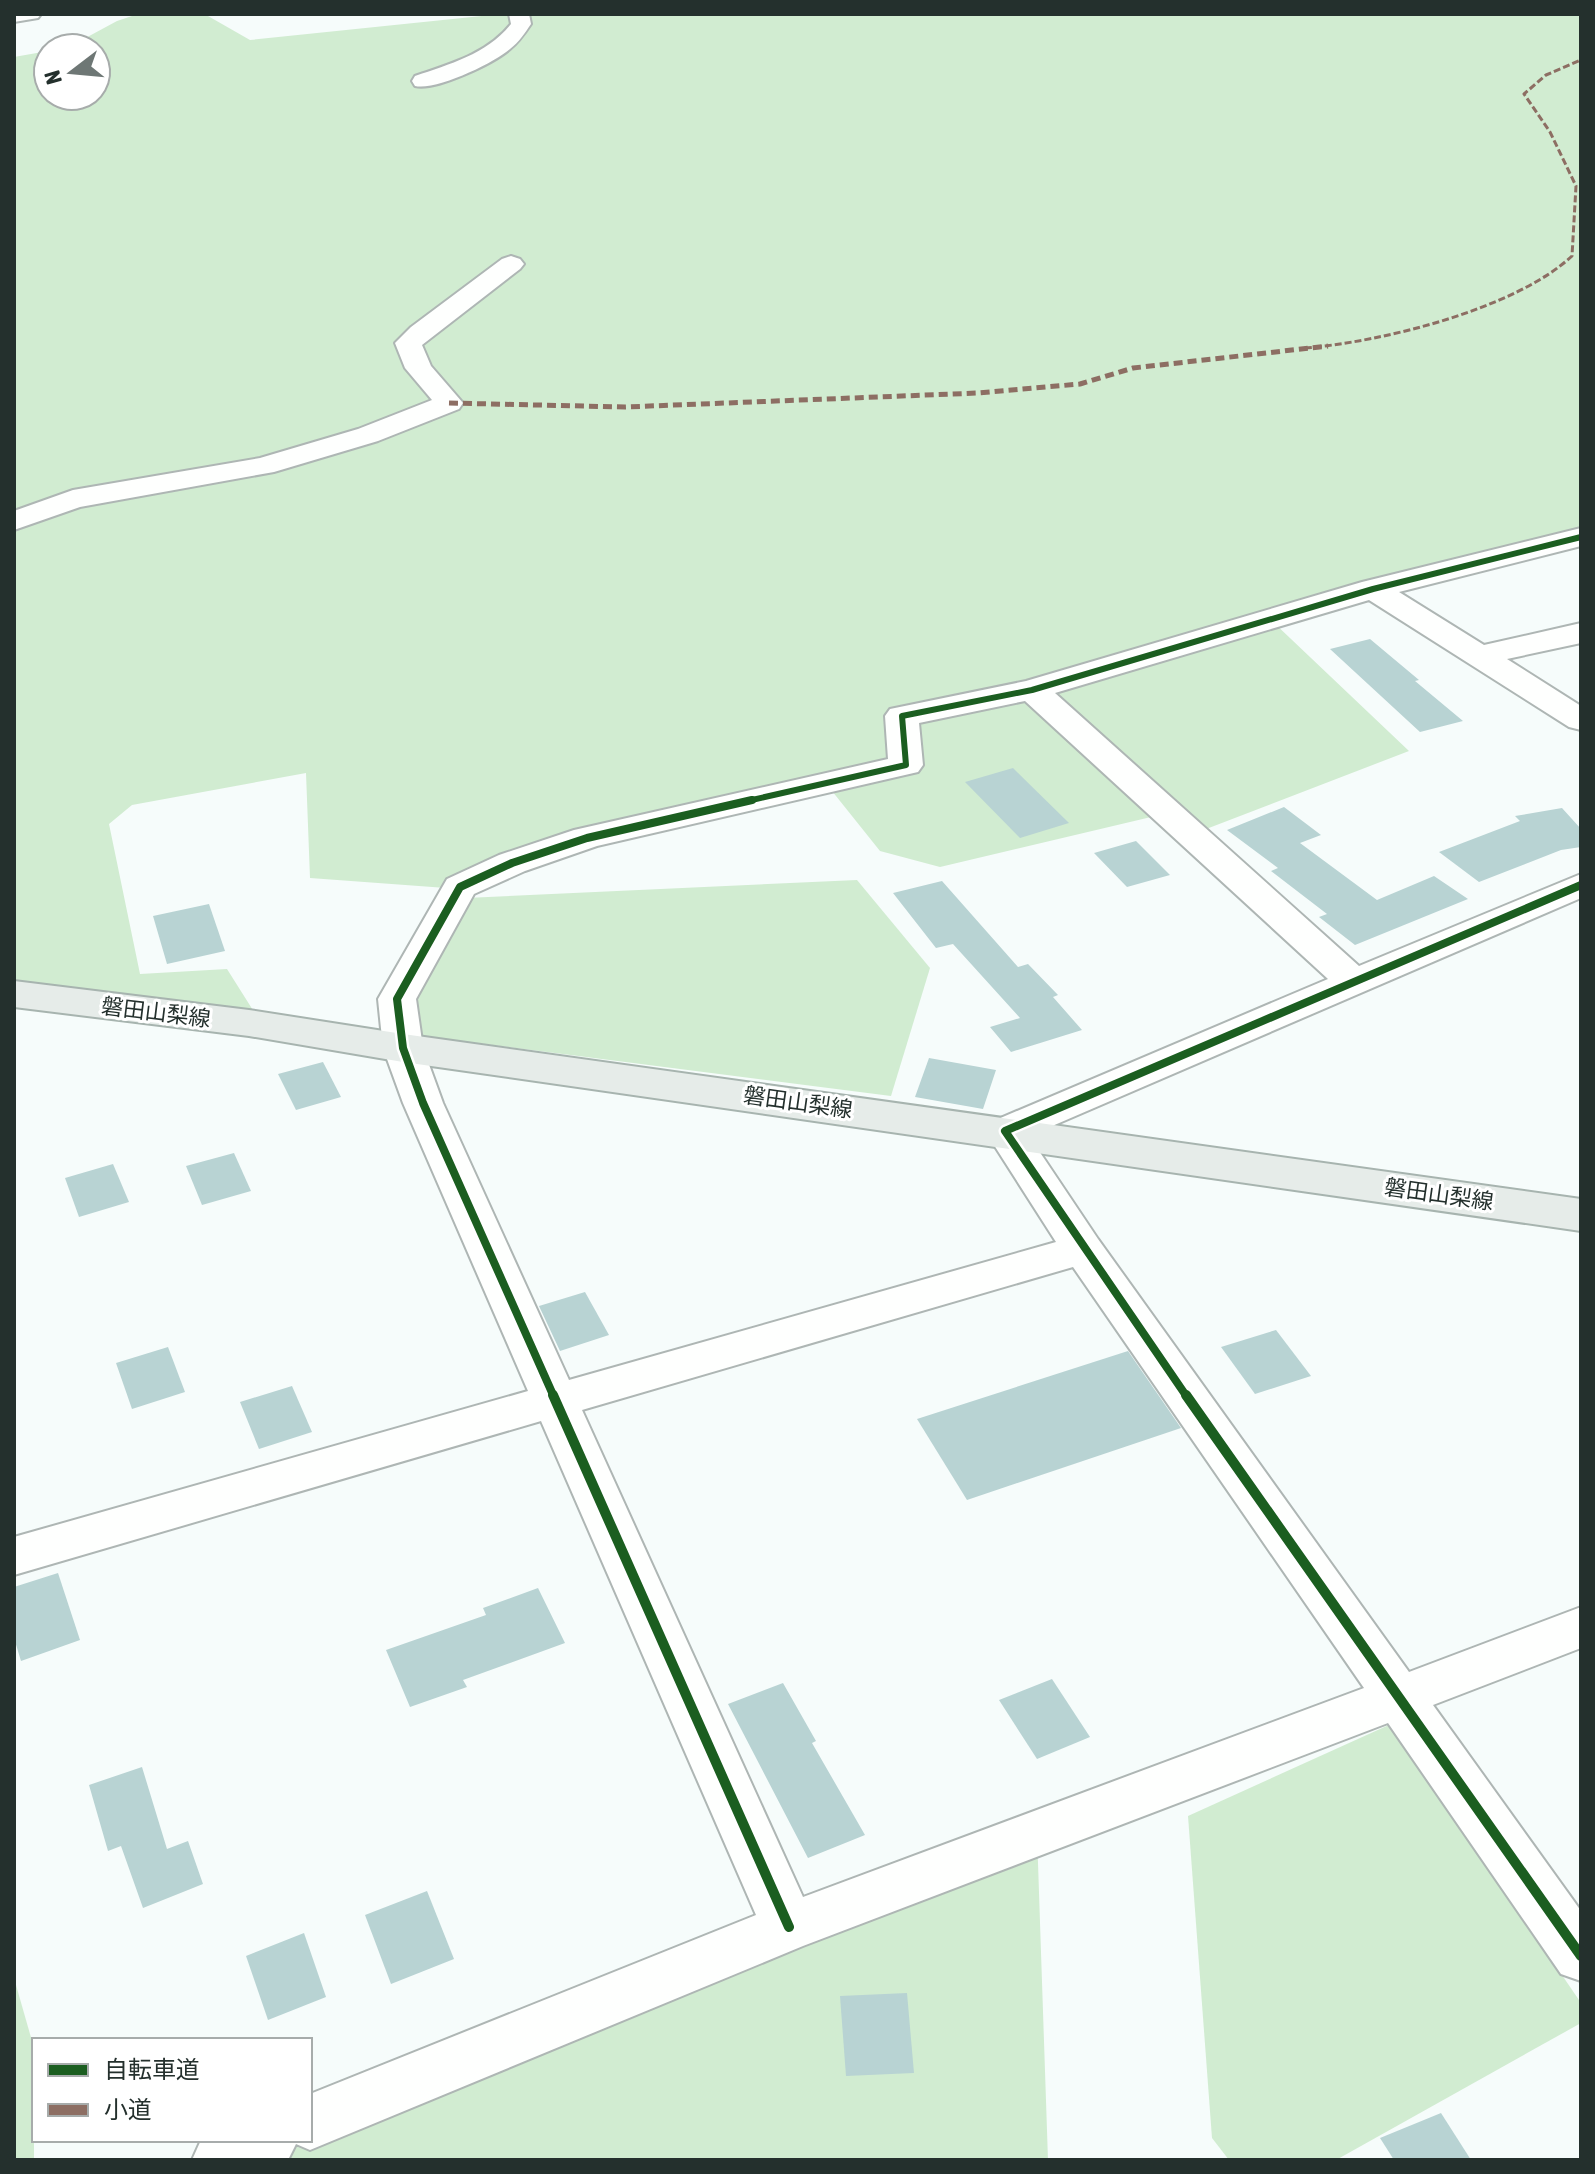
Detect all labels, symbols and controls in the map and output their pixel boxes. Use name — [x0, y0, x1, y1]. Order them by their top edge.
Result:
north arrow — [32, 32, 112, 112]
text: N — [38, 68, 67, 87]
street label: 磐田山梨線 — [100, 992, 212, 1032]
street label: 磐田山梨線 — [742, 1081, 854, 1123]
street label: 磐田山梨線 — [1383, 1173, 1495, 1215]
legend — [32, 2038, 312, 2142]
text: 自転車道 — [104, 2056, 200, 2083]
text: 小道 — [104, 2096, 152, 2123]

